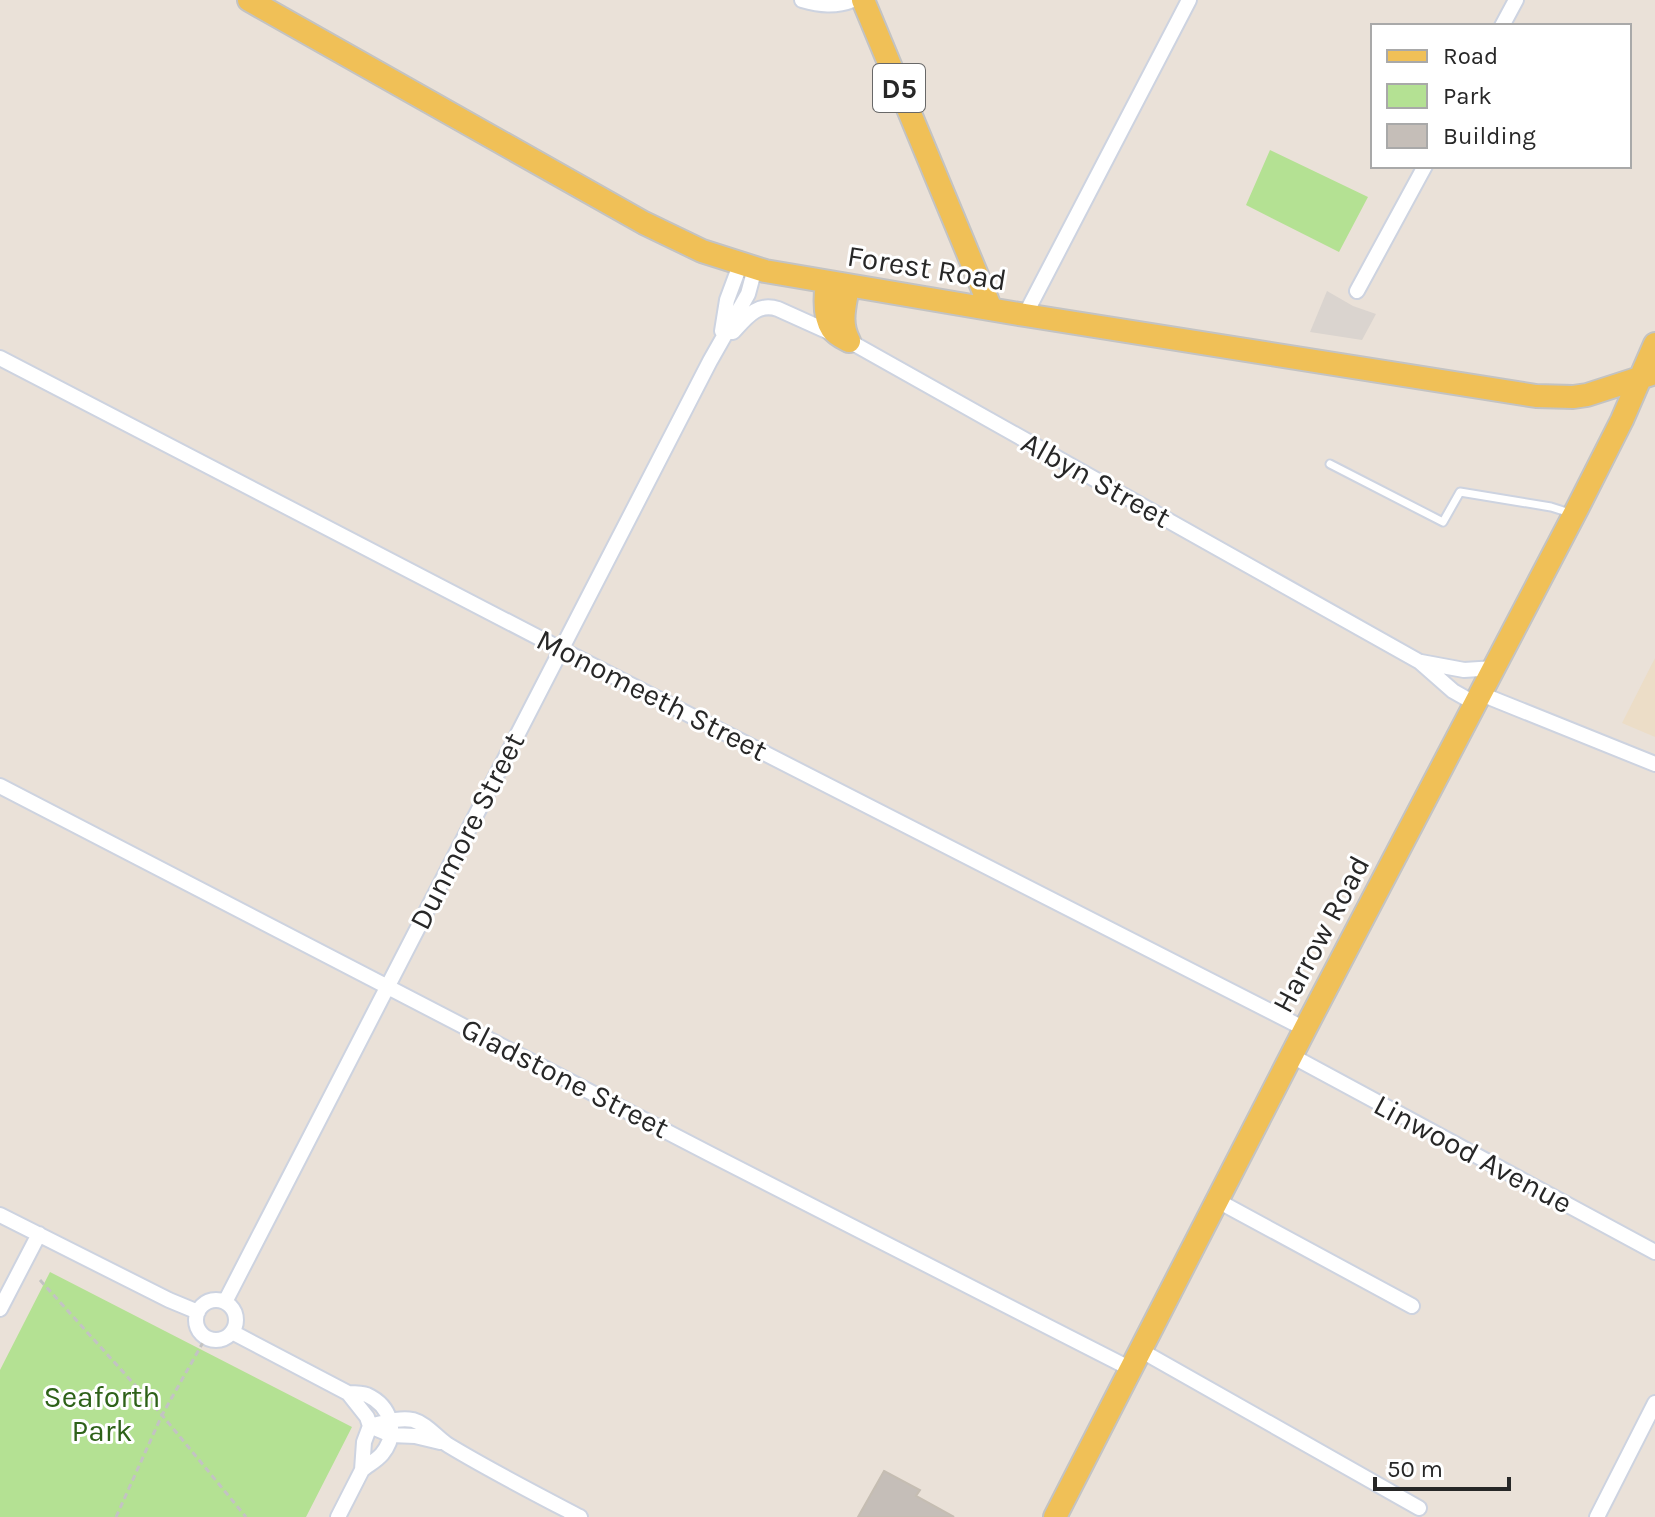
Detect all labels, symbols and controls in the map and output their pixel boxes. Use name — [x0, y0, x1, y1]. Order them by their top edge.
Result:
legend — [1371, 24, 1631, 168]
text: Road — [1443, 42, 1498, 70]
road number: D5 — [873, 64, 925, 112]
text: Park — [1443, 82, 1492, 110]
text: Building — [1443, 122, 1536, 150]
street label: Forest Road — [845, 238, 1009, 298]
street label: Albyn Street — [1015, 424, 1177, 536]
street label: Monomeeth Street — [531, 621, 773, 769]
street label: Dunmore Street — [402, 726, 532, 936]
street label: Harrow Road — [1265, 849, 1377, 1019]
street label: Gladstone Street — [455, 1010, 675, 1146]
street label: Linwood Avenue — [1368, 1087, 1578, 1221]
park label: Seaforth Park — [44, 1379, 160, 1449]
scale bar — [1375, 1441, 1509, 1491]
text: 50 m — [1387, 1455, 1443, 1483]

